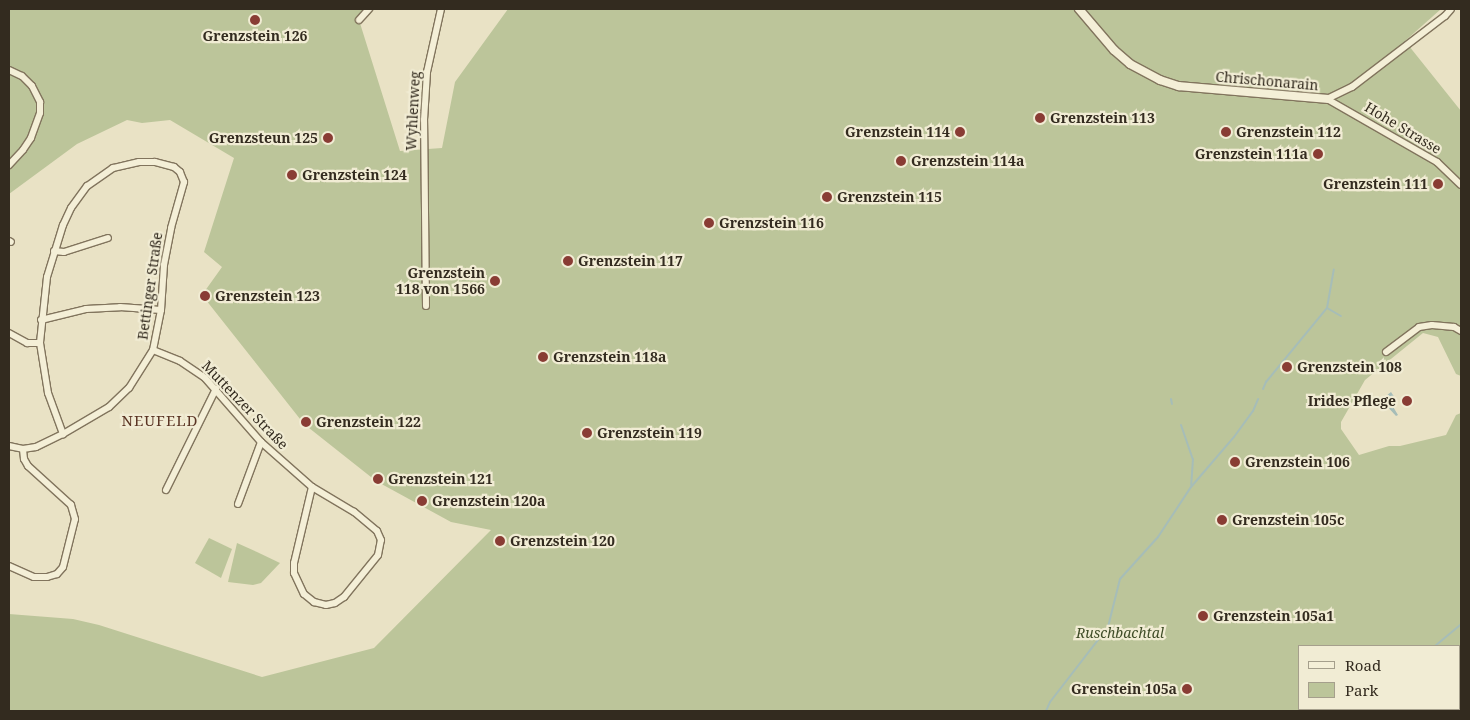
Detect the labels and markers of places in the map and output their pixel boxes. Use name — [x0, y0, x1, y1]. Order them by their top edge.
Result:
marker: Grenzstein 126 — [249, 14, 261, 26]
place label: Grenzstein 126 — [203, 28, 307, 44]
place label: Grenzstein 113 — [1050, 110, 1155, 126]
marker: Grenzstein 113 — [1034, 112, 1046, 124]
place label: Grenzstein 114 — [845, 124, 950, 140]
place label: Grenzstein 112 — [1236, 124, 1341, 140]
marker: Grenzstein 114 — [954, 126, 966, 138]
marker: Grenzstein 112 — [1220, 126, 1232, 138]
place label: Grenzsteun 125 — [209, 130, 318, 146]
marker: Grenzsteun 125 — [322, 132, 334, 144]
place label: Grenzstein 111a — [1195, 146, 1308, 162]
marker: Grenzstein 111a — [1312, 148, 1324, 160]
place label: Grenzstein 114a — [911, 153, 1024, 169]
marker: Grenzstein 114a — [895, 155, 907, 167]
place label: Grenzstein 124 — [302, 167, 407, 183]
marker: Grenzstein 124 — [286, 169, 298, 181]
place label: Grenzstein 111 — [1323, 176, 1428, 192]
marker: Grenzstein 111 — [1432, 178, 1444, 190]
place label: Grenzstein 115 — [837, 189, 942, 205]
marker: Grenzstein 115 — [821, 191, 833, 203]
place label: Grenzstein 116 — [719, 215, 824, 231]
marker: Grenzstein 116 — [703, 217, 715, 229]
place label: Grenzstein 117 — [578, 253, 683, 269]
marker: Grenzstein 117 — [562, 255, 574, 267]
place label: Grenzstein 118 von 1566 — [396, 265, 485, 298]
marker: Grenzstein 118 von 1566 — [489, 275, 501, 287]
place label: Grenzstein 123 — [215, 288, 320, 304]
marker: Grenzstein 123 — [199, 290, 211, 302]
place label: Grenzstein 118a — [553, 349, 666, 365]
marker: Grenzstein 118a — [537, 351, 549, 363]
place label: Grenzstein 108 — [1297, 359, 1402, 375]
marker: Grenzstein 108 — [1281, 361, 1293, 373]
place label: Irides Pflege — [1308, 393, 1396, 409]
marker: Irides Pflege — [1400, 394, 1414, 408]
place label: Grenzstein 122 — [316, 414, 421, 430]
marker: Grenzstein 122 — [300, 416, 312, 428]
place label: Grenzstein 119 — [597, 425, 702, 441]
marker: Grenzstein 119 — [581, 427, 593, 439]
place label: Grenzstein 106 — [1245, 454, 1350, 470]
marker: Grenzstein 106 — [1229, 456, 1241, 468]
place label: Grenzstein 121 — [388, 471, 493, 487]
marker: Grenzstein 121 — [372, 473, 384, 485]
place label: Grenzstein 120a — [432, 493, 545, 509]
marker: Grenzstein 120a — [416, 495, 428, 507]
place label: Grenzstein 105c — [1232, 512, 1344, 528]
marker: Grenzstein 105c — [1216, 514, 1228, 526]
place label: Grenzstein 120 — [510, 533, 615, 549]
marker: Grenzstein 120 — [494, 535, 506, 547]
place label: Grenzstein 105a1 — [1213, 608, 1334, 624]
marker: Grenzstein 105a1 — [1197, 610, 1209, 622]
place label: Grenstein 105a — [1071, 681, 1177, 697]
marker: Grenstein 105a — [1181, 683, 1193, 695]

